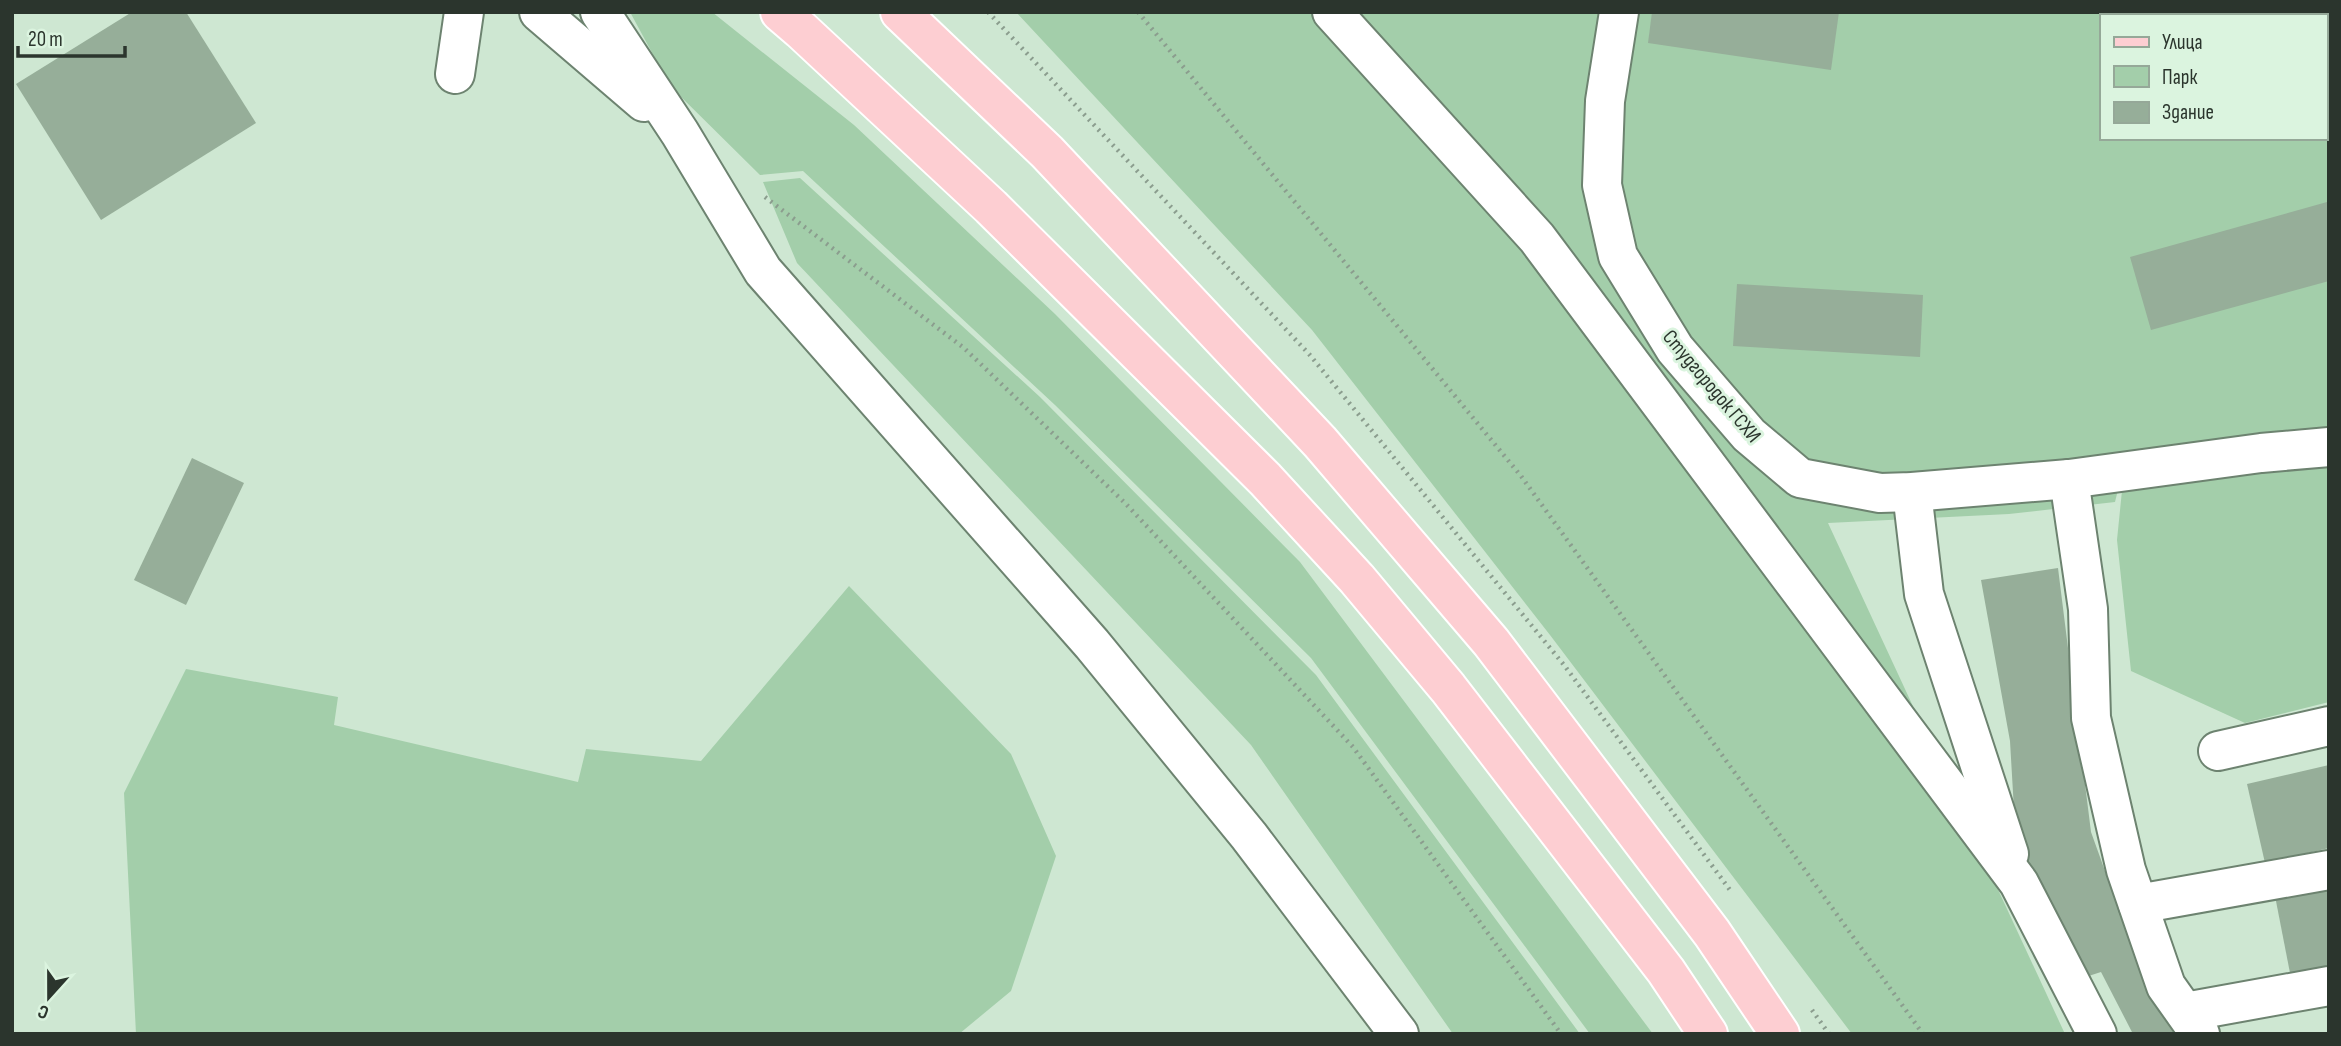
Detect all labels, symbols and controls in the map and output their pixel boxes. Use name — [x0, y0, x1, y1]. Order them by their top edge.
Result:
scale bar — [18, 14, 124, 58]
legend — [2100, 14, 2327, 140]
text: 20 m — [28, 27, 63, 52]
text: Улица — [2162, 30, 2203, 55]
text: Парк — [2162, 65, 2197, 90]
text: Здание — [2162, 100, 2214, 125]
street label: Студгородок ГСХИ — [1657, 325, 1766, 448]
north arrow — [14, 962, 84, 1032]
text: С — [35, 999, 52, 1024]

